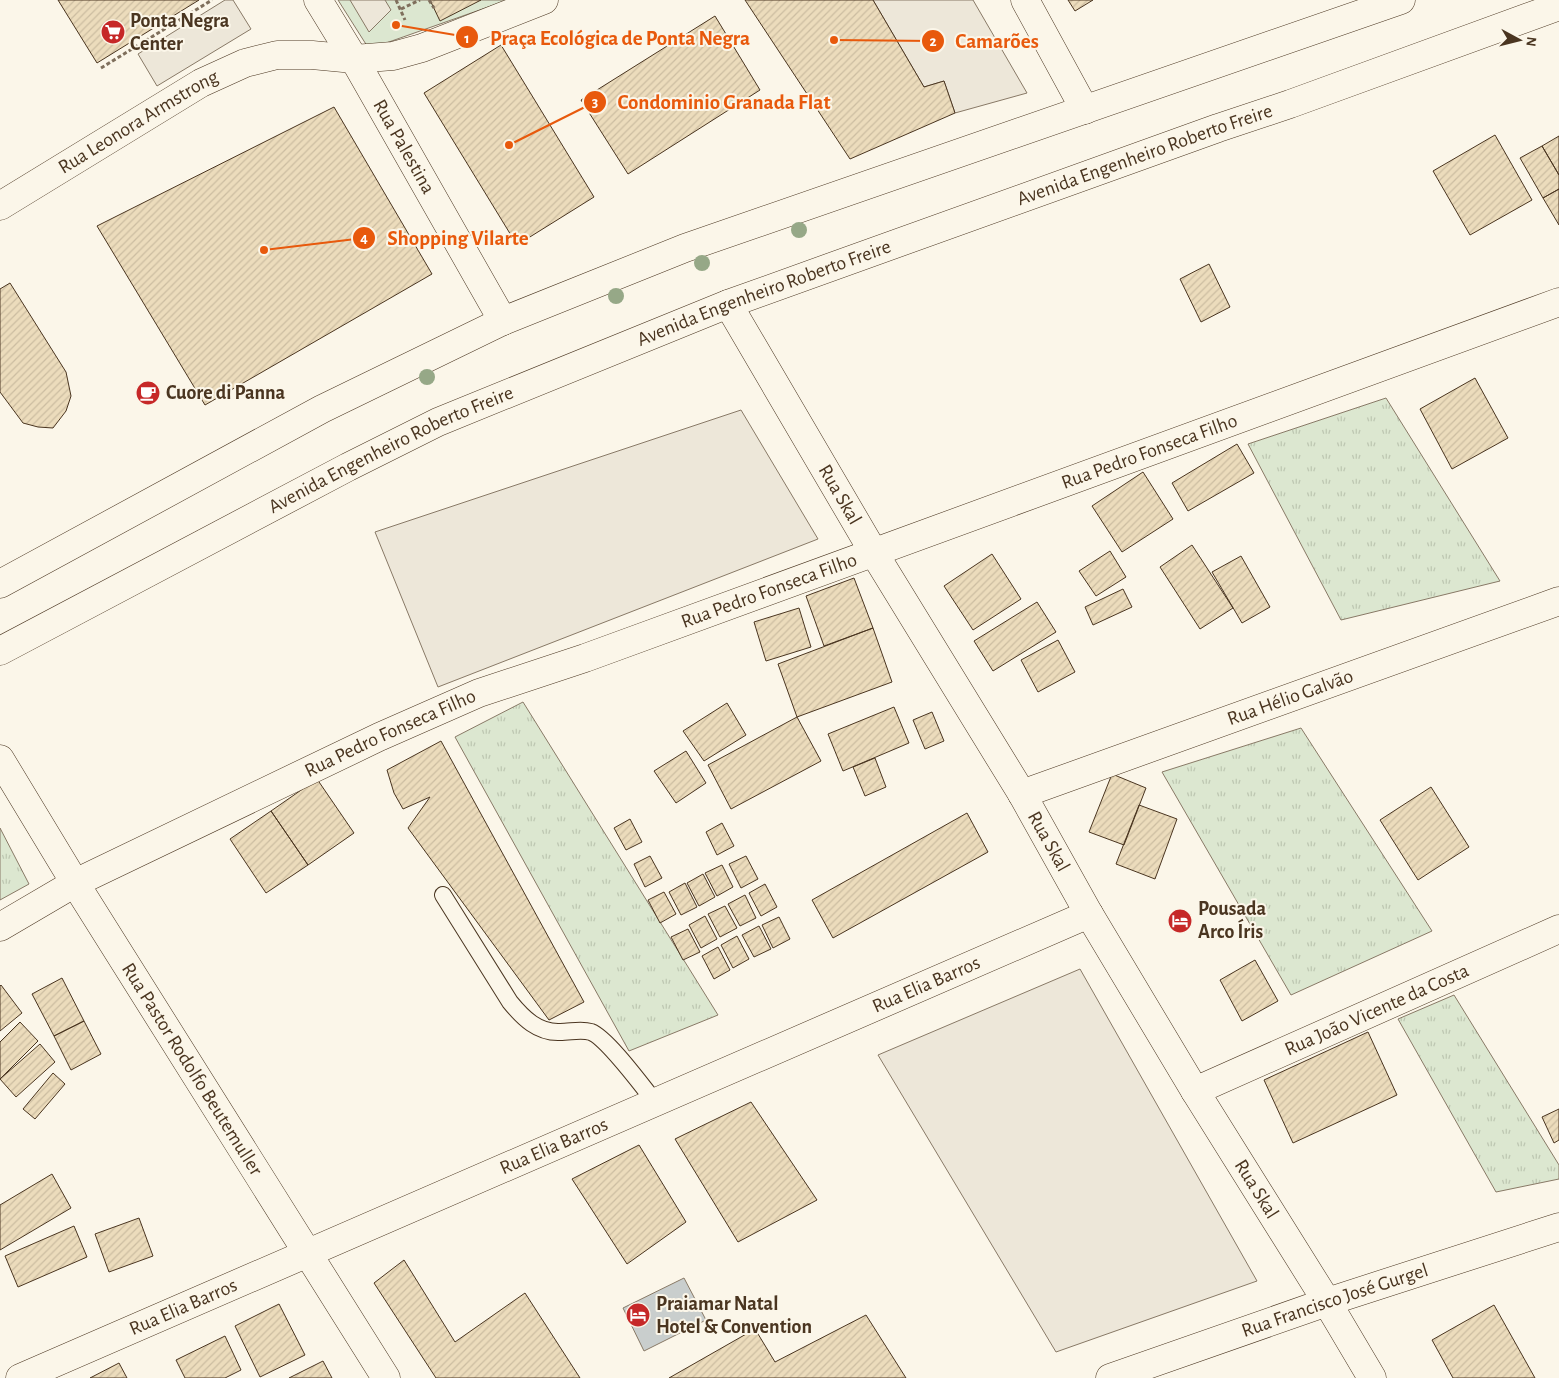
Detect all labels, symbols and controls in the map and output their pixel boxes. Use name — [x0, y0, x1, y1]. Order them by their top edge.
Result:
place label: Ponta Negra Center — [130, 11, 230, 54]
north arrow — [1494, 15, 1544, 65]
supermarket icon: Ponta Negra Center — [100, 19, 126, 45]
callout: Praça Ecológica de Ponta Negra — [455, 19, 760, 55]
callout: Camarões — [920, 23, 1049, 59]
text: Praça Ecológica de Ponta Negra — [490, 28, 750, 49]
text: 1 — [464, 31, 470, 46]
text: Camarões — [955, 31, 1039, 52]
text: 2 — [929, 34, 937, 49]
text: N — [1523, 36, 1538, 47]
street label: Rua Leonora Armstrong — [55, 66, 222, 178]
callout: Condominio Granada Flat — [582, 84, 840, 120]
text: Condominio Granada Flat — [618, 92, 830, 113]
text: 3 — [592, 95, 598, 110]
street label: Rua Palestina — [369, 96, 439, 197]
street label: Avenida Engenheiro Roberto Freire — [1014, 101, 1275, 209]
callout: Shopping Vilarte — [352, 220, 538, 256]
text: Shopping Vilarte — [387, 228, 529, 249]
text: 4 — [360, 231, 368, 246]
street label: Avenida Engenheiro Roberto Freire — [634, 236, 894, 350]
cafe icon: Cuore di Panna — [135, 380, 161, 406]
street label: Avenida Engenheiro Roberto Freire — [265, 382, 516, 517]
place label: Cuore di Panna — [166, 383, 286, 403]
street label: Rua Pedro Fonseca Filho — [1059, 410, 1240, 493]
street label: Rua Skal — [815, 461, 865, 528]
street label: Rua Pedro Fonseca Filho — [678, 549, 860, 632]
street label: Rua Hélio Galvão — [1225, 666, 1356, 729]
street label: Rua Pedro Fonseca Filho — [302, 686, 479, 781]
street label: Rua Skal — [1024, 808, 1073, 875]
place label: Pousada Arco Íris — [1198, 899, 1267, 942]
hotel icon: Pousada Arco Íris — [1167, 908, 1193, 934]
street label: Rua Elia Barros — [869, 952, 983, 1017]
street label: Rua Pastor Rodolfo Beutemuller — [118, 960, 267, 1180]
street label: Rua João Vicente da Costa — [1282, 960, 1472, 1060]
street label: Rua Elia Barros — [497, 1114, 611, 1178]
street label: Rua Skal — [1231, 1156, 1282, 1222]
street label: Rua Francisco José Gurgel — [1239, 1260, 1431, 1341]
street label: Rua Elia Barros — [126, 1275, 240, 1339]
place label: Praiamar Natal Hotel & Convention — [656, 1294, 812, 1337]
hotel icon: Praiamar Natal Hotel & Convention — [625, 1302, 651, 1328]

